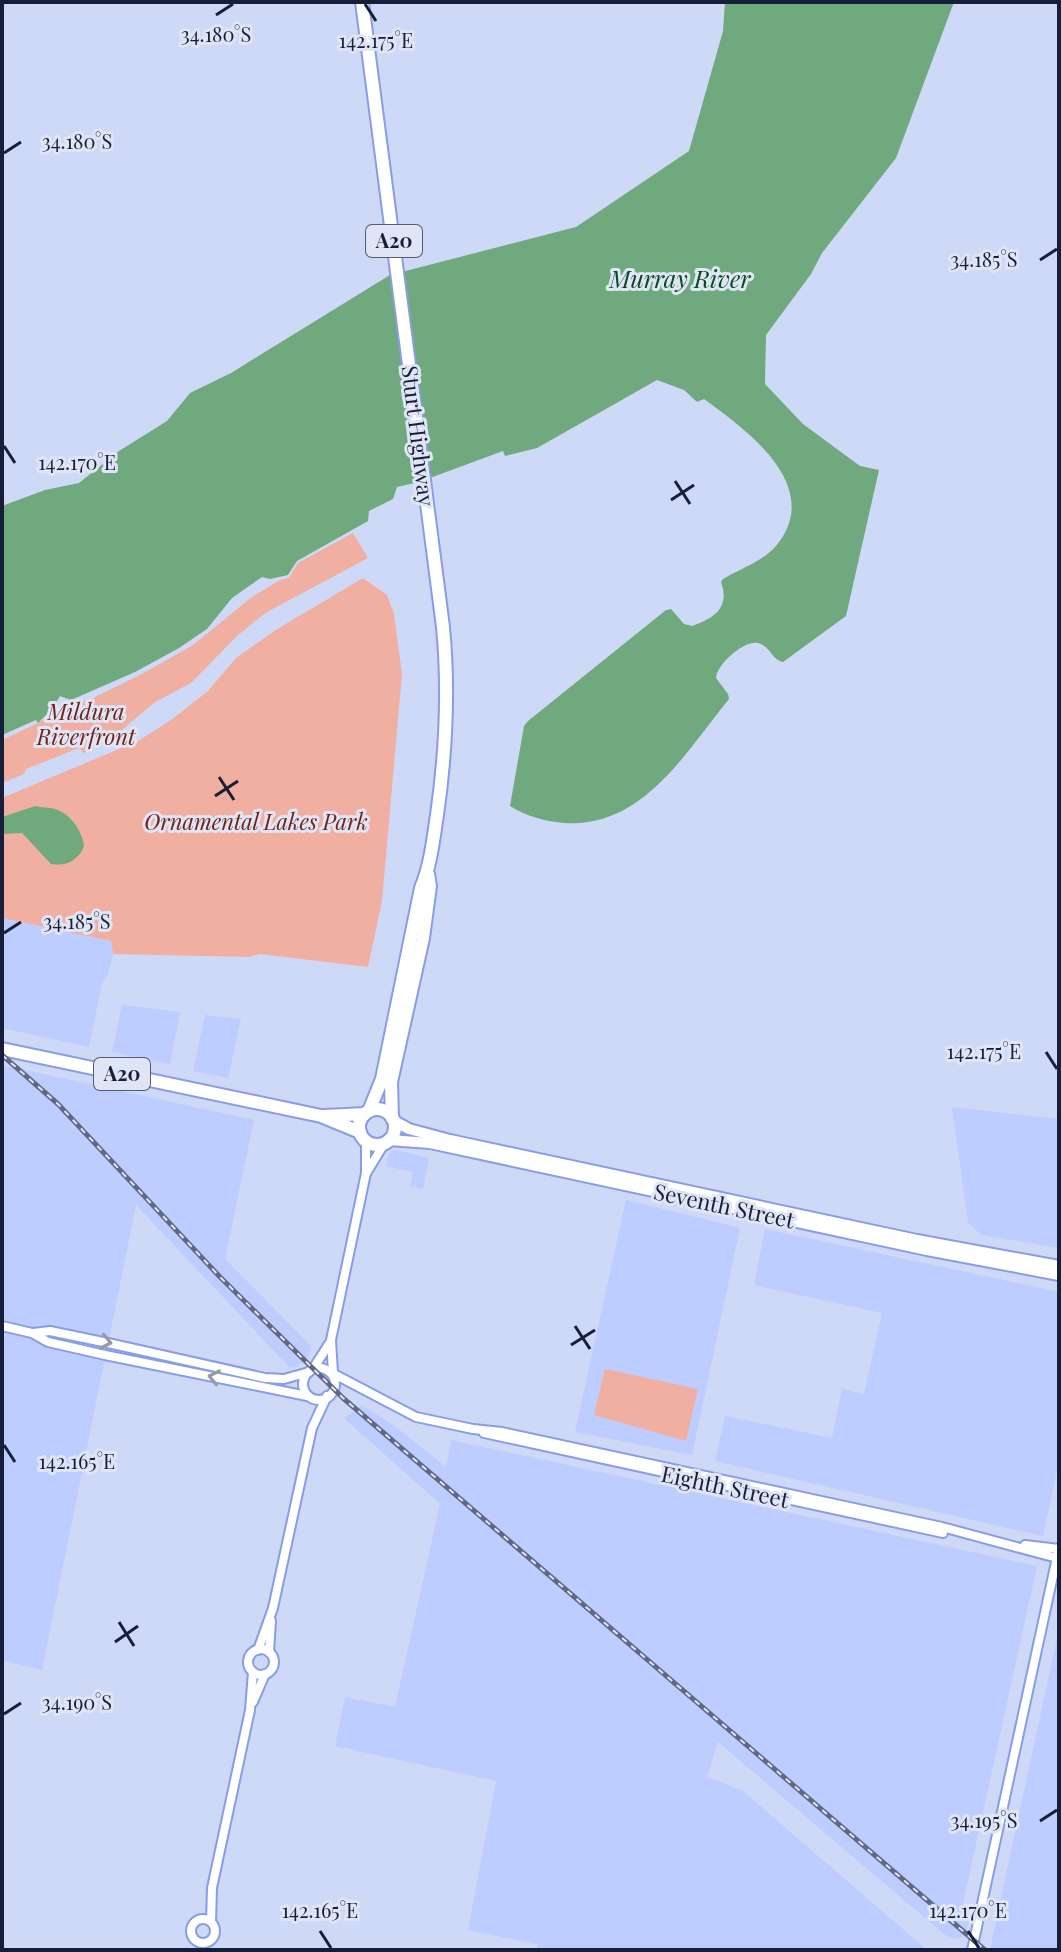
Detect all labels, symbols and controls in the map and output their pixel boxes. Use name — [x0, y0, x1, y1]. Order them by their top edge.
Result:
text: 34.180°S — [181, 20, 251, 47]
text: 142.175°E — [339, 26, 413, 53]
text: 34.180°S — [42, 127, 112, 154]
road number: A20 — [366, 225, 422, 257]
text: 34.185°S — [950, 245, 1018, 272]
water label: Murray River — [609, 262, 751, 294]
street label: Sturt Highway — [395, 364, 442, 508]
text: 142.170°E — [38, 448, 116, 475]
park label: Mildura Riverfront — [36, 696, 137, 751]
park label: Ornamental Lakes Park — [144, 806, 368, 836]
text: 34.185°S — [43, 907, 111, 934]
text: 142.175°E — [947, 1037, 1021, 1064]
road number: A20 — [94, 1058, 150, 1090]
street label: Seventh Street — [651, 1175, 798, 1235]
one-way arrow — [100, 1333, 113, 1350]
one-way arrow — [208, 1369, 221, 1386]
text: 142.165°E — [39, 1447, 115, 1474]
street label: Eighth Street — [659, 1458, 793, 1514]
text: 34.190°S — [42, 1688, 112, 1715]
text: 34.195°S — [950, 1806, 1018, 1833]
text: 142.165°E — [282, 1896, 358, 1923]
text: 142.170°E — [929, 1896, 1007, 1923]

